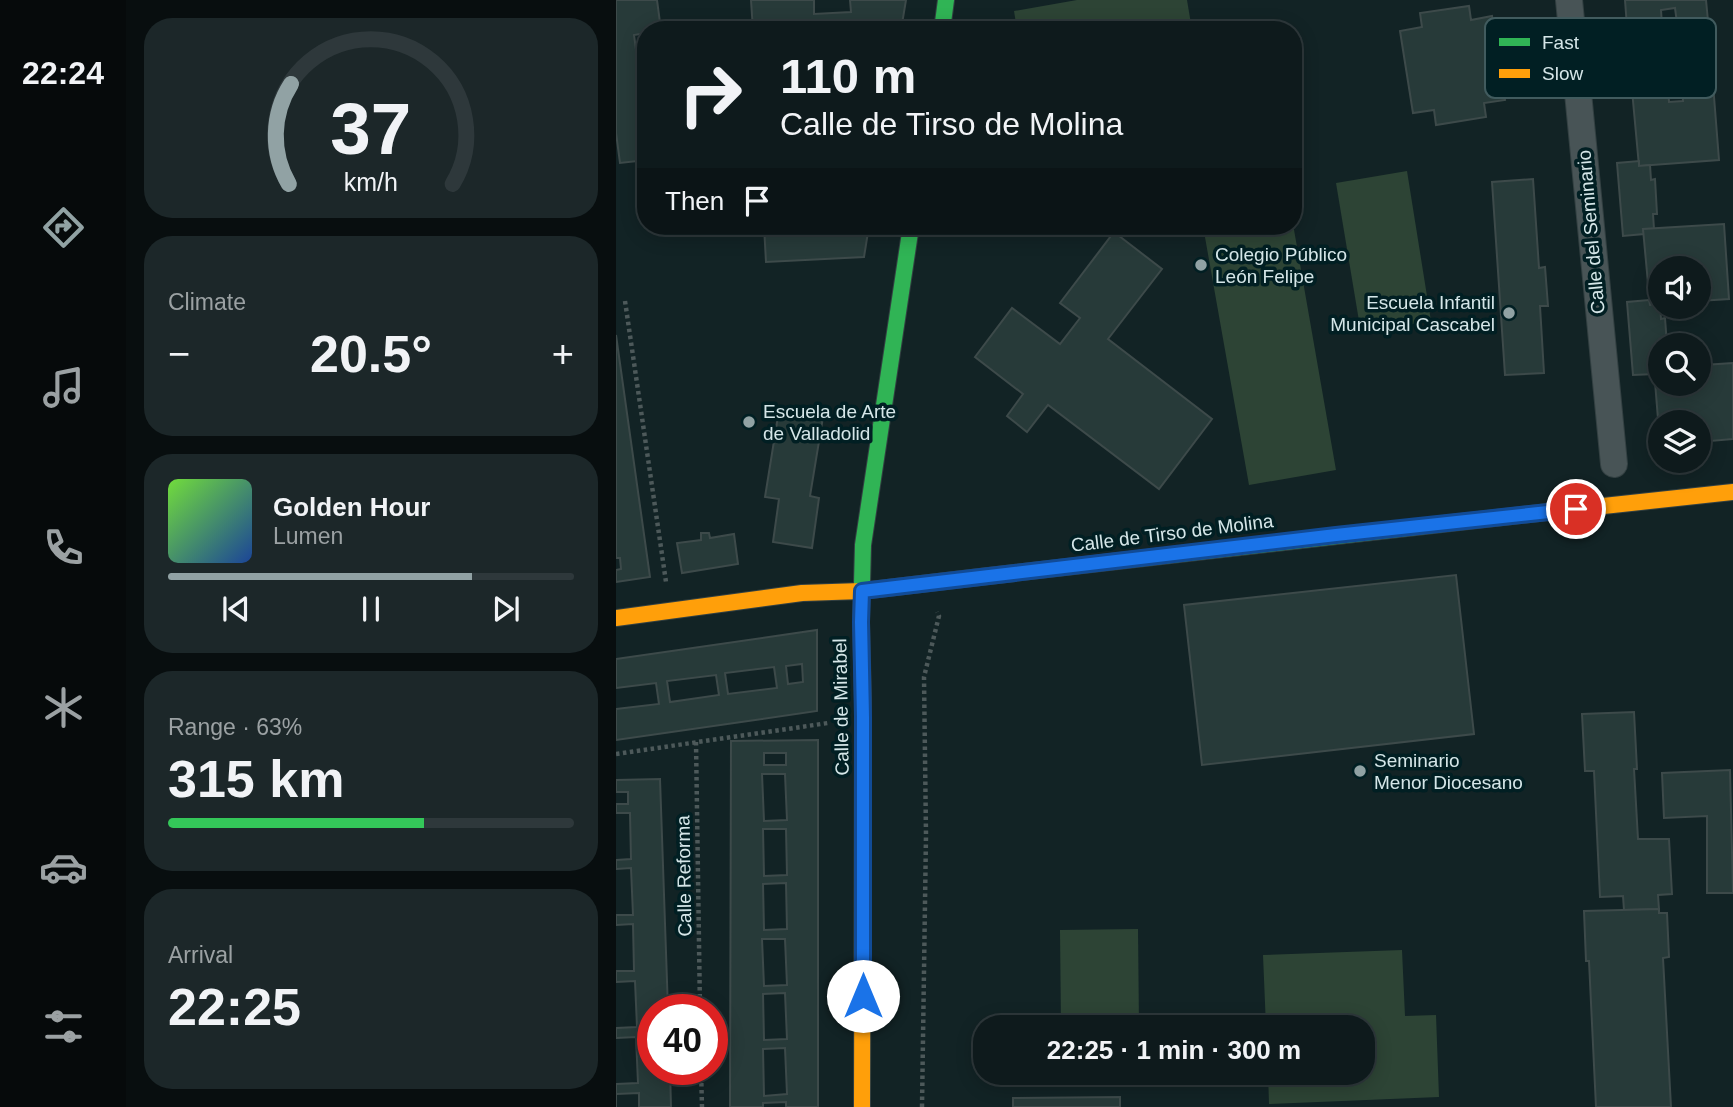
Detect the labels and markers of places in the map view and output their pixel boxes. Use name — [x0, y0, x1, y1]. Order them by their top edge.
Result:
place label: Colegio Público León Felipe — [1215, 244, 1347, 287]
marker: Colegio Público León Felipe — [1193, 257, 1209, 273]
place label: Escuela Infantil Municipal Cascabel — [1330, 292, 1495, 335]
marker: Escuela Infantil Municipal Cascabel — [1501, 305, 1517, 321]
place label: Escuela de Arte de Valladolid — [763, 401, 896, 444]
marker: Escuela de Arte de Valladolid — [741, 414, 757, 430]
pin — [1546, 479, 1606, 539]
place label: Seminario Menor Diocesano — [1374, 750, 1523, 793]
marker: Seminario Menor Diocesano — [1352, 763, 1368, 779]

